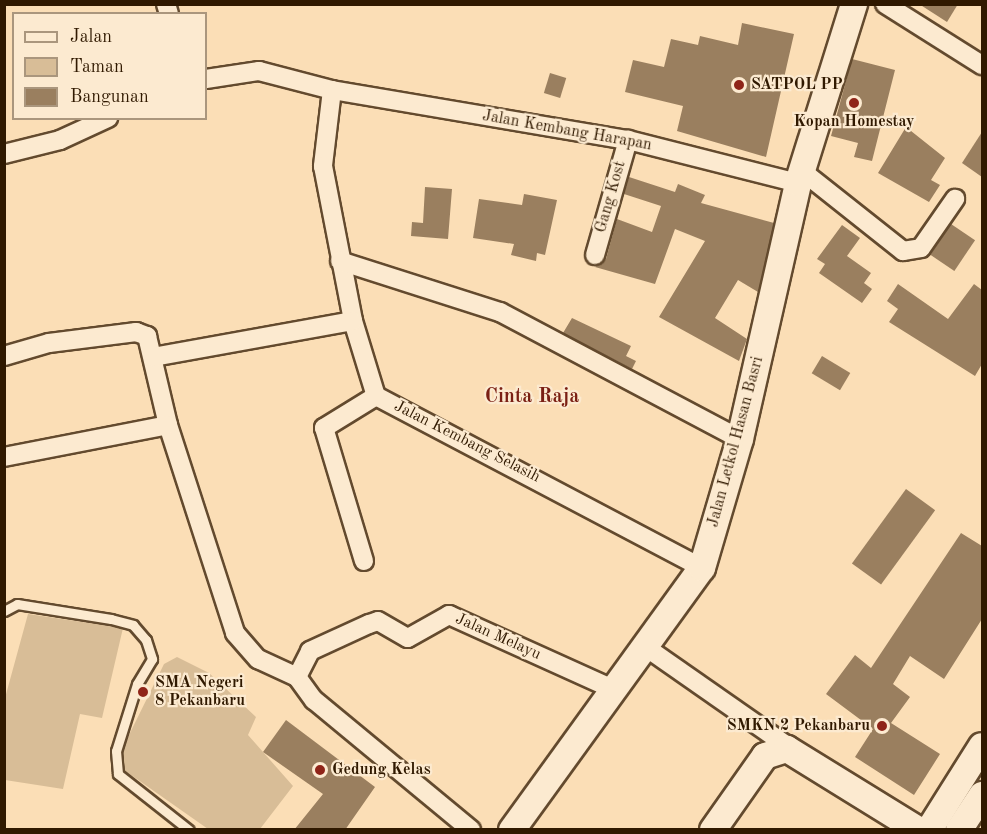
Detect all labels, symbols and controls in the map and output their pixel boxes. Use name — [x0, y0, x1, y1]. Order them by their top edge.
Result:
legend — [12, 12, 207, 120]
text: Jalan — [70, 28, 112, 46]
text: Taman — [70, 58, 124, 76]
place label: SATPOL PP — [751, 75, 843, 95]
marker: SATPOL PP — [732, 78, 746, 92]
text: Bangunan — [70, 88, 149, 106]
marker: Kopan Homestay — [847, 96, 861, 110]
street label: Jalan Kembang Harapan — [481, 107, 653, 155]
place label: Kopan Homestay — [794, 112, 914, 132]
street label: Gang Kost — [592, 159, 630, 235]
street label: Jalan Letkol Hasan Basri — [704, 355, 768, 529]
district label: Cinta Raja — [485, 385, 579, 409]
street label: Jalan Kembang Selasih — [391, 397, 543, 487]
street label: Jalan Melayu — [452, 610, 544, 664]
place label: SMA Negeri 8 Pekanbaru — [155, 673, 245, 711]
marker: SMA Negeri 8 Pekanbaru — [136, 685, 150, 699]
place label: SMKN 2 Pekanbaru — [727, 716, 870, 736]
marker: SMKN 2 Pekanbaru — [875, 719, 889, 733]
place label: Gedung Kelas — [332, 760, 431, 780]
marker: Gedung Kelas — [313, 763, 327, 777]

